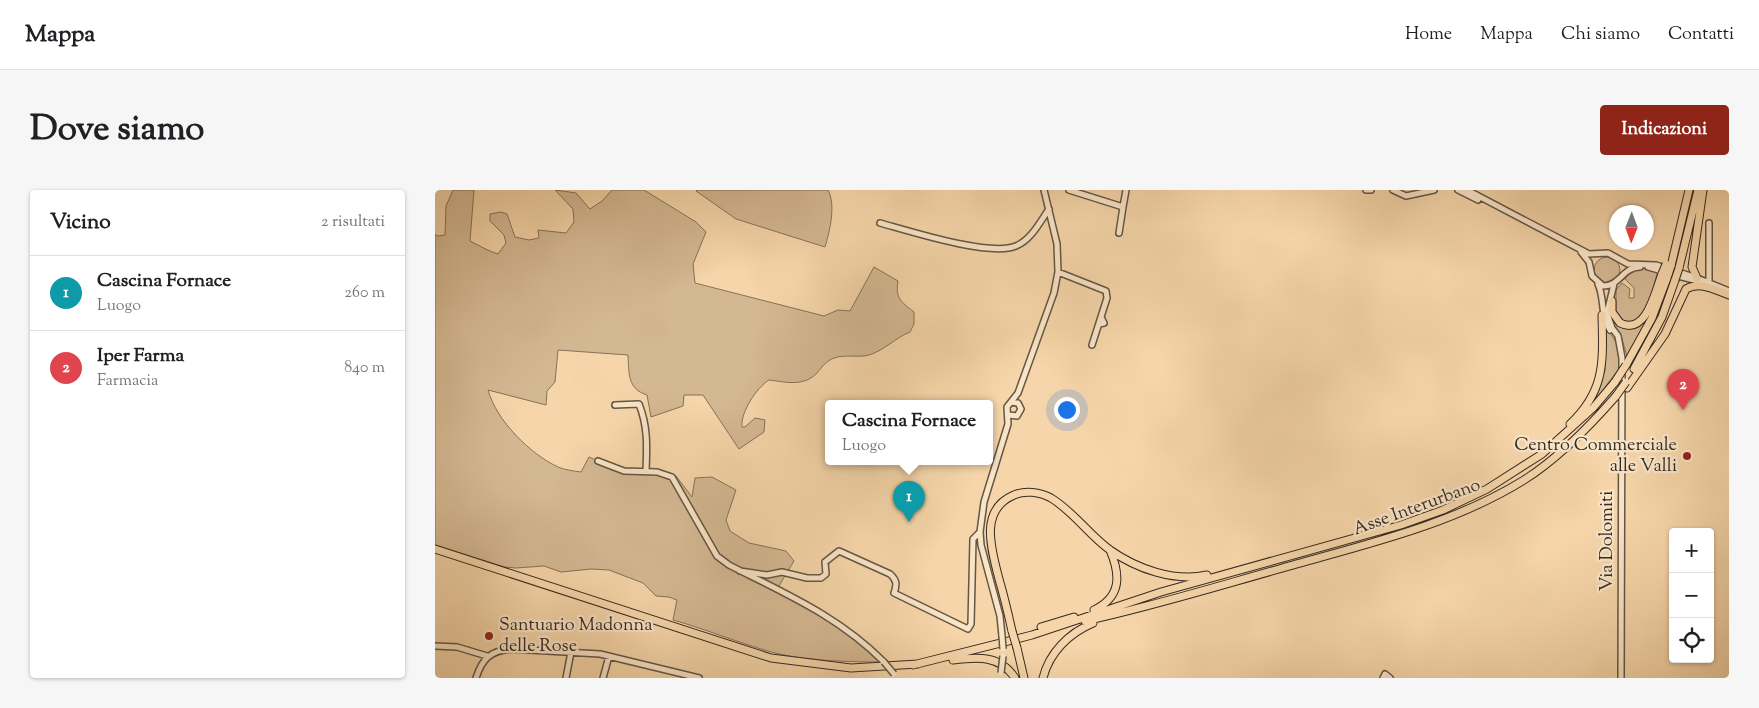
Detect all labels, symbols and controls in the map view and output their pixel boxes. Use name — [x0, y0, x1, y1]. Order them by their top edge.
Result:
text: Mappa — [25, 18, 95, 52]
text: Home — [1405, 22, 1452, 48]
text: Mappa — [1480, 22, 1533, 48]
text: Chi siamo — [1561, 22, 1640, 48]
text: Contatti — [1668, 22, 1734, 48]
text: Dove siamo — [30, 105, 204, 156]
button: Indicazioni — [1600, 105, 1729, 155]
north arrow — [1609, 205, 1654, 250]
text: Vicino — [50, 208, 111, 238]
text: 2 risultati — [321, 211, 385, 234]
text: Cascina Fornace — [97, 268, 231, 295]
text: 1 — [63, 282, 69, 305]
text: 260 m — [344, 282, 385, 305]
text: Luogo — [97, 295, 141, 318]
text: Iper Farma — [97, 343, 184, 370]
text: 2 — [62, 357, 70, 380]
text: 840 m — [344, 357, 385, 380]
pin: 2 — [1667, 369, 1699, 410]
text: Farmacia — [97, 370, 158, 393]
your location — [1054, 397, 1080, 423]
popup — [825, 400, 993, 465]
text: Cascina Fornace — [842, 408, 976, 435]
place label: Centro Commerciale alle Valli — [1514, 433, 1677, 480]
text: Luogo — [842, 435, 886, 458]
marker: Centro Commerciale alle Valli — [1681, 450, 1693, 462]
street label: Asse Interurbano — [1350, 473, 1485, 543]
pin: 1 — [893, 481, 925, 522]
street label: Via Dolomiti — [1595, 491, 1621, 591]
map controls — [1669, 528, 1714, 663]
button: + — [1669, 528, 1714, 573]
button: − — [1669, 573, 1714, 618]
place label: Santuario Madonna delle Rose — [499, 613, 653, 660]
button: locate — [1669, 618, 1714, 663]
marker: Santuario Madonna delle Rose — [483, 630, 495, 642]

